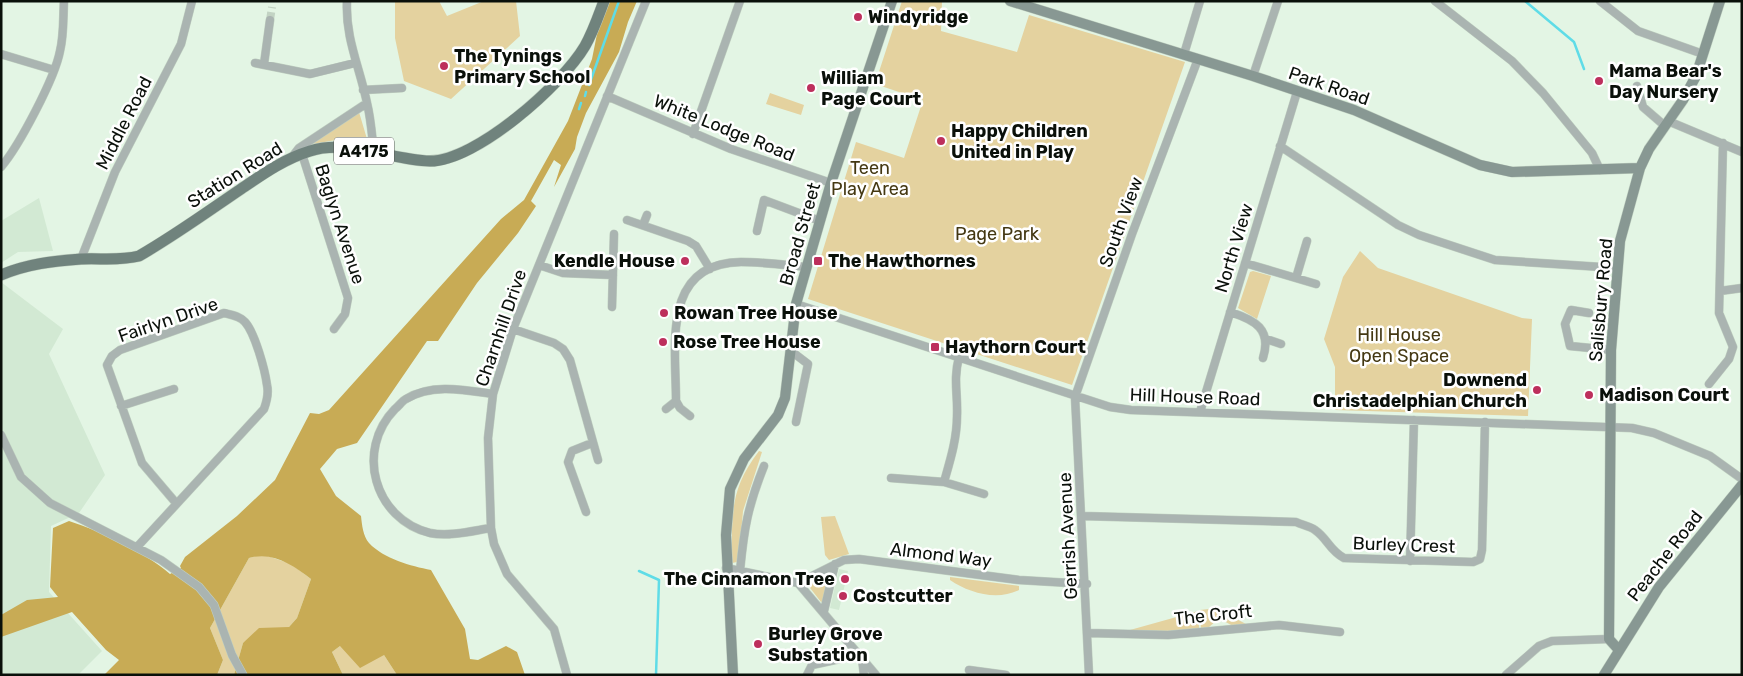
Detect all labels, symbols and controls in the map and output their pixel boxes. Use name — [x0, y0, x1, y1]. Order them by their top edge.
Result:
place label: Windyridge — [868, 6, 969, 28]
marker: Windyridge — [852, 11, 864, 23]
place label: The Tynings Primary School — [454, 45, 590, 88]
marker: The Tynings Primary School — [438, 60, 450, 72]
place label: Mama Bear's Day Nursery — [1609, 60, 1722, 103]
street label: Park Road — [1286, 62, 1372, 110]
place label: William Page Court — [821, 67, 921, 110]
street label: Middle Road — [91, 73, 157, 173]
marker: Mama Bear's Day Nursery — [1593, 75, 1605, 87]
marker: William Page Court — [805, 82, 817, 94]
street label: White Lodge Road — [650, 90, 798, 166]
place label: Happy Children United in Play — [951, 120, 1088, 163]
marker: Happy Children United in Play — [935, 135, 947, 147]
street label: Station Road — [183, 137, 287, 213]
road number: A4175 — [334, 138, 394, 164]
park label: Teen Play Area — [831, 157, 909, 200]
street label: Baglyn Avenue — [310, 161, 370, 287]
street label: South View — [1094, 174, 1148, 270]
street label: Broad Street — [775, 180, 825, 288]
street label: North View — [1210, 201, 1258, 295]
park label: Page Park — [955, 223, 1040, 245]
street label: Salisbury Road — [1585, 237, 1617, 363]
place label: Kendle House — [554, 250, 675, 272]
place label: The Hawthornes — [828, 250, 976, 272]
marker: Kendle House — [679, 255, 691, 267]
marker: The Hawthornes — [812, 255, 824, 267]
street label: Charnhill Drive — [471, 267, 531, 389]
street label: Fairlyn Drive — [115, 293, 221, 347]
place label: Rowan Tree House — [674, 302, 838, 324]
marker: Rowan Tree House — [658, 307, 670, 319]
park label: Hill House Open Space — [1349, 324, 1449, 367]
place label: Rose Tree House — [673, 331, 821, 353]
marker: Rose Tree House — [657, 336, 669, 348]
place label: Haythorn Court — [945, 336, 1086, 358]
marker: Haythorn Court — [929, 341, 941, 353]
place label: Downend Christadelphian Church — [1313, 369, 1527, 412]
street label: Hill House Road — [1129, 384, 1261, 410]
marker: Downend Christadelphian Church — [1531, 384, 1543, 396]
place label: Madison Court — [1599, 384, 1729, 406]
marker: Madison Court — [1583, 389, 1595, 401]
street label: Gerrish Avenue — [1054, 472, 1082, 600]
street label: Peache Road — [1623, 506, 1707, 606]
street label: Burley Crest — [1352, 532, 1456, 558]
street label: Almond Way — [889, 538, 993, 572]
place label: The Cinnamon Tree — [664, 568, 835, 590]
marker: The Cinnamon Tree — [839, 573, 851, 585]
place label: Costcutter — [853, 585, 953, 607]
marker: Costcutter — [837, 590, 849, 602]
street label: The Croft — [1173, 600, 1253, 630]
place label: Burley Grove Substation — [768, 623, 883, 666]
marker: Burley Grove Substation — [752, 638, 764, 650]

